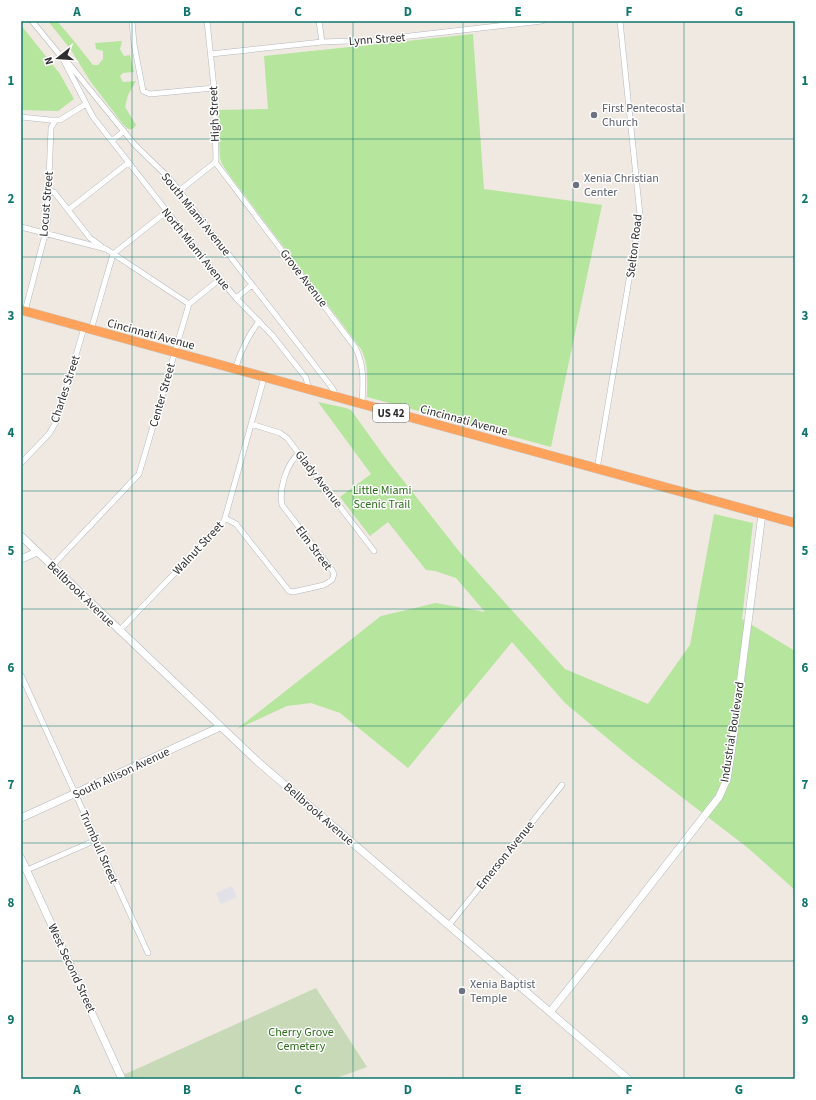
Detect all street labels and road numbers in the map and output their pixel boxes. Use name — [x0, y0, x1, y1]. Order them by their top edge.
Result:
street label: Lynn Street — [348, 29, 406, 50]
street label: High Street — [205, 86, 224, 142]
street label: South Miami Avenue — [157, 169, 234, 260]
street label: Locust Street — [35, 171, 58, 237]
street label: North Miami Avenue — [157, 205, 234, 294]
street label: Stelton Road — [622, 213, 647, 279]
street label: Grove Avenue — [276, 246, 332, 311]
street label: Cincinnati Avenue — [105, 315, 197, 354]
street label: Charles Street — [47, 353, 84, 425]
street label: Center Street — [145, 361, 180, 429]
street label: Cincinnati Avenue — [418, 401, 510, 440]
road number: US 42 — [373, 404, 409, 422]
street label: Glady Avenue — [291, 447, 346, 511]
street label: Walnut Street — [169, 518, 228, 579]
street label: Elm Street — [291, 523, 336, 574]
street label: Bellbrook Avenue — [43, 558, 118, 631]
street label: Industrial Boulevard — [716, 681, 749, 784]
street label: South Allison Avenue — [70, 743, 173, 803]
street label: Bellbrook Avenue — [280, 779, 358, 850]
street label: Trumbull Street — [75, 808, 122, 886]
street label: Emerson Avenue — [472, 817, 538, 893]
street label: West Second Street — [43, 921, 100, 1015]

